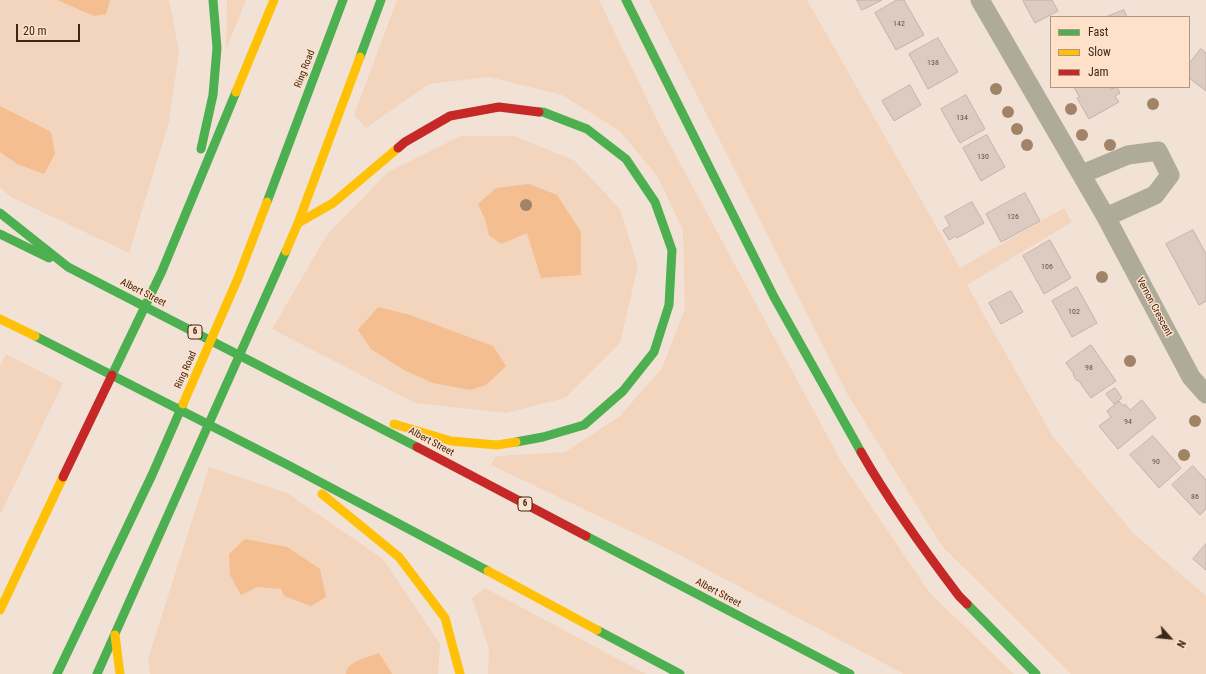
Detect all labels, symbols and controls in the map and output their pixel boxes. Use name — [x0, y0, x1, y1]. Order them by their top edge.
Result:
scale bar — [18, 16, 82, 42]
legend — [1050, 16, 1190, 88]
house number: 142 — [893, 19, 905, 29]
text: 20 m — [23, 24, 47, 38]
text: Fast — [1088, 25, 1108, 39]
text: Slow — [1088, 45, 1111, 59]
street label: Ring Road — [292, 48, 318, 90]
house number: 138 — [927, 58, 939, 68]
text: Jam — [1088, 65, 1109, 79]
house number: 134 — [956, 113, 968, 123]
house number: 130 — [977, 152, 989, 162]
house number: 126 — [1007, 212, 1019, 222]
house number: 106 — [1041, 262, 1053, 272]
street label: Vernon Crescent — [1133, 275, 1175, 339]
street label: Albert Street — [118, 276, 168, 310]
house number: 102 — [1068, 307, 1080, 317]
road number: 6 — [188, 325, 202, 339]
street label: Ring Road — [172, 349, 200, 391]
house number: 98 — [1085, 363, 1093, 373]
house number: 94 — [1124, 417, 1132, 427]
street label: Albert Street — [406, 425, 456, 459]
house number: 90 — [1152, 457, 1160, 467]
house number: 86 — [1191, 492, 1199, 502]
road number: 6 — [518, 497, 532, 511]
street label: Albert Street — [693, 576, 743, 610]
north arrow — [1150, 618, 1190, 658]
text: N — [1174, 638, 1188, 650]

